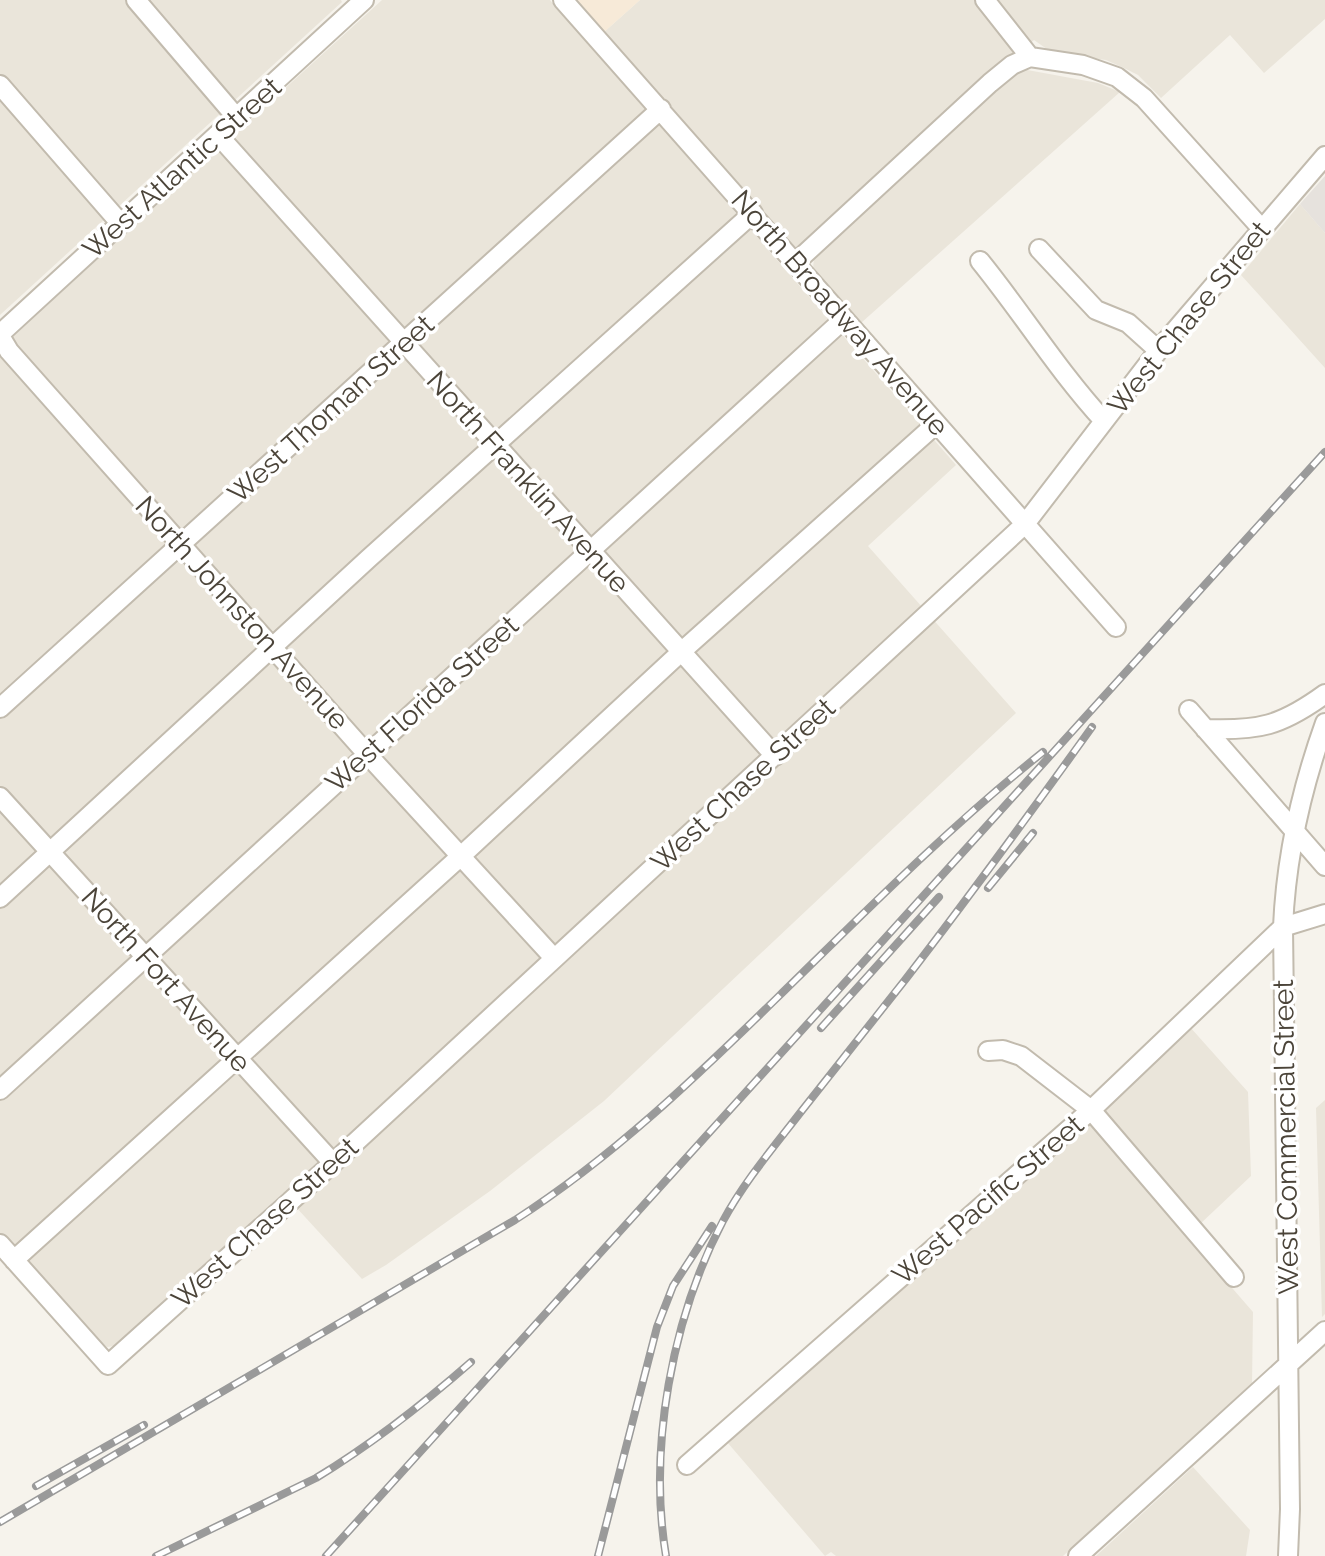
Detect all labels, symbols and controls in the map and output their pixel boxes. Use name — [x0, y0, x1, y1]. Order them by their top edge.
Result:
street label: West Atlantic Street — [76, 70, 288, 266]
street label: North Broadway Avenue — [724, 184, 956, 442]
street label: West Chase Street — [1101, 214, 1278, 421]
street label: West Thoman Street — [221, 308, 441, 510]
street label: North Franklin Avenue — [420, 364, 636, 600]
street label: North Johnston Avenue — [128, 489, 356, 737]
street label: West Florida Street — [319, 608, 526, 799]
street label: West Chase Street — [644, 691, 842, 879]
street label: North Fort Avenue — [75, 881, 257, 1079]
street label: West Commercial Street — [1267, 978, 1305, 1295]
street label: West Pacific Street — [886, 1108, 1091, 1292]
street label: West Chase Street — [165, 1130, 365, 1315]

